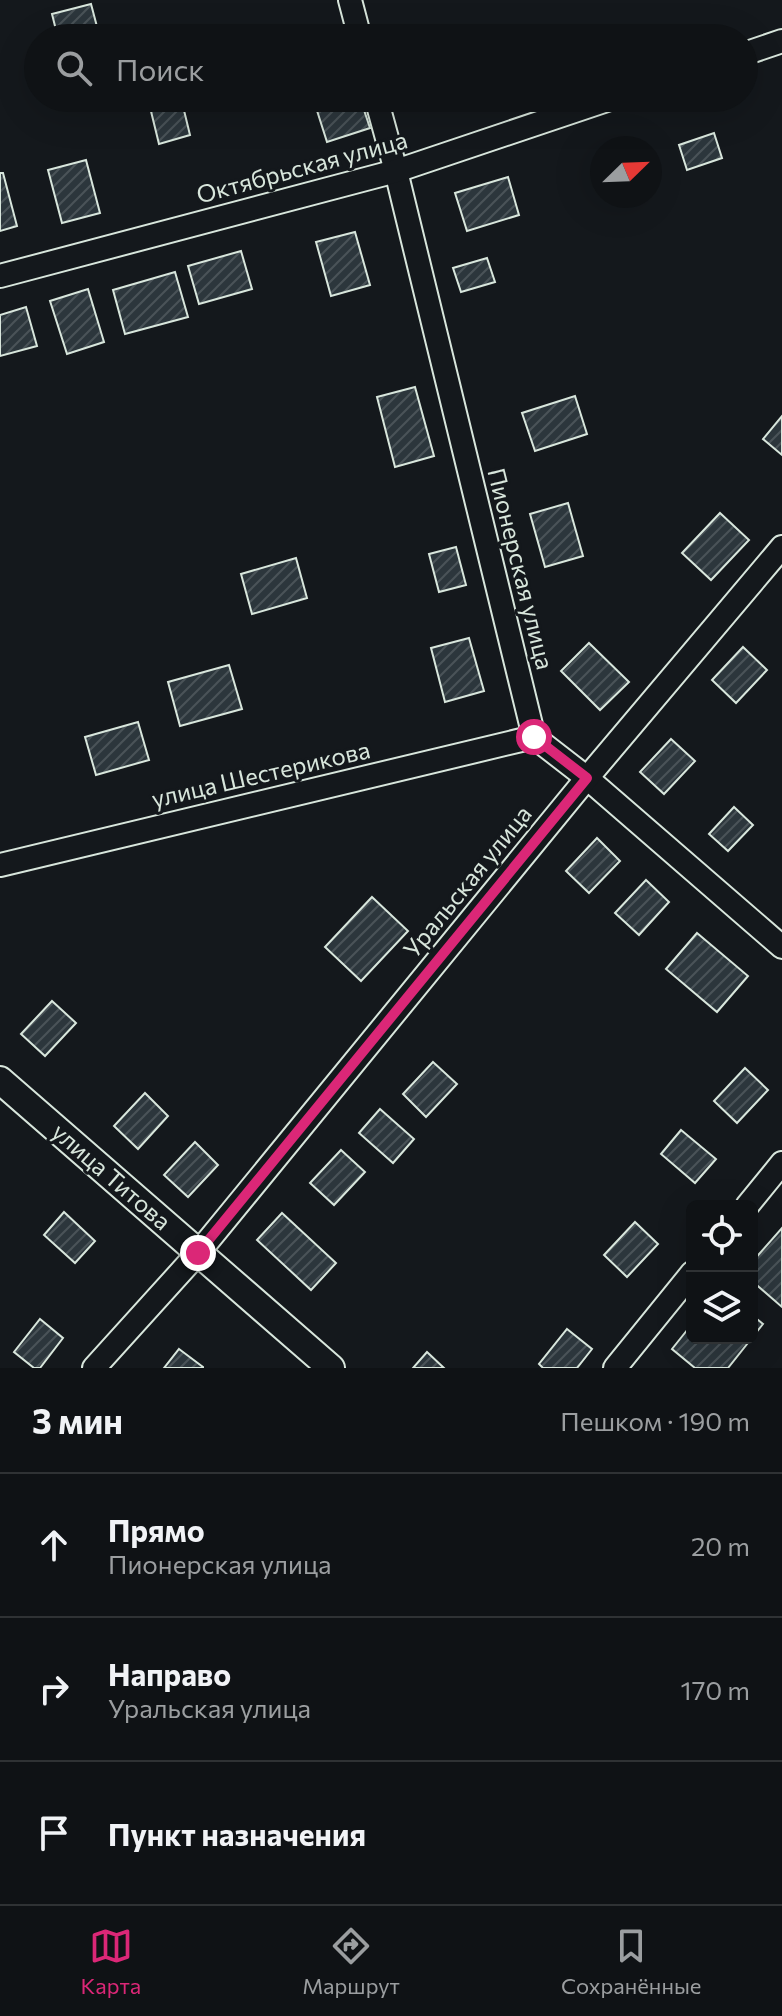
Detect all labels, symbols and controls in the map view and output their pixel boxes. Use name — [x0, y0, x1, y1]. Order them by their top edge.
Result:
search box — [24, 24, 758, 112]
icon: search — [52, 46, 96, 90]
text: Поиск — [116, 50, 204, 87]
street label: Октябрьская улица — [193, 124, 410, 209]
north arrow — [590, 136, 662, 208]
street label: Пионерская улица — [482, 465, 560, 672]
route start — [516, 719, 552, 755]
street label: улица Шестерикова — [149, 734, 373, 813]
street label: Уральская улица — [397, 799, 537, 963]
street label: улица Титова — [47, 1116, 177, 1235]
map controls — [686, 1200, 758, 1344]
button: locate — [686, 1200, 758, 1272]
route end — [180, 1235, 216, 1271]
button: layers — [686, 1272, 758, 1344]
text: 3 мин — [32, 1399, 123, 1441]
text: Пешком · 190 m — [560, 1405, 750, 1436]
text: Прямо — [108, 1511, 205, 1548]
icon: ahead — [32, 1523, 76, 1567]
text: 20 m — [691, 1530, 750, 1561]
text: Пионерская улица — [108, 1548, 332, 1579]
text: Направо — [108, 1655, 231, 1692]
icon: right — [32, 1667, 76, 1711]
text: 170 m — [681, 1674, 750, 1705]
text: Уральская улица — [108, 1692, 311, 1723]
icon: arrive — [32, 1811, 76, 1855]
text: Пункт назначения — [108, 1815, 366, 1852]
tab: Карта — [81, 1924, 141, 1999]
tab: Маршрут — [302, 1924, 400, 1999]
tab: Сохранённые — [561, 1924, 701, 1999]

